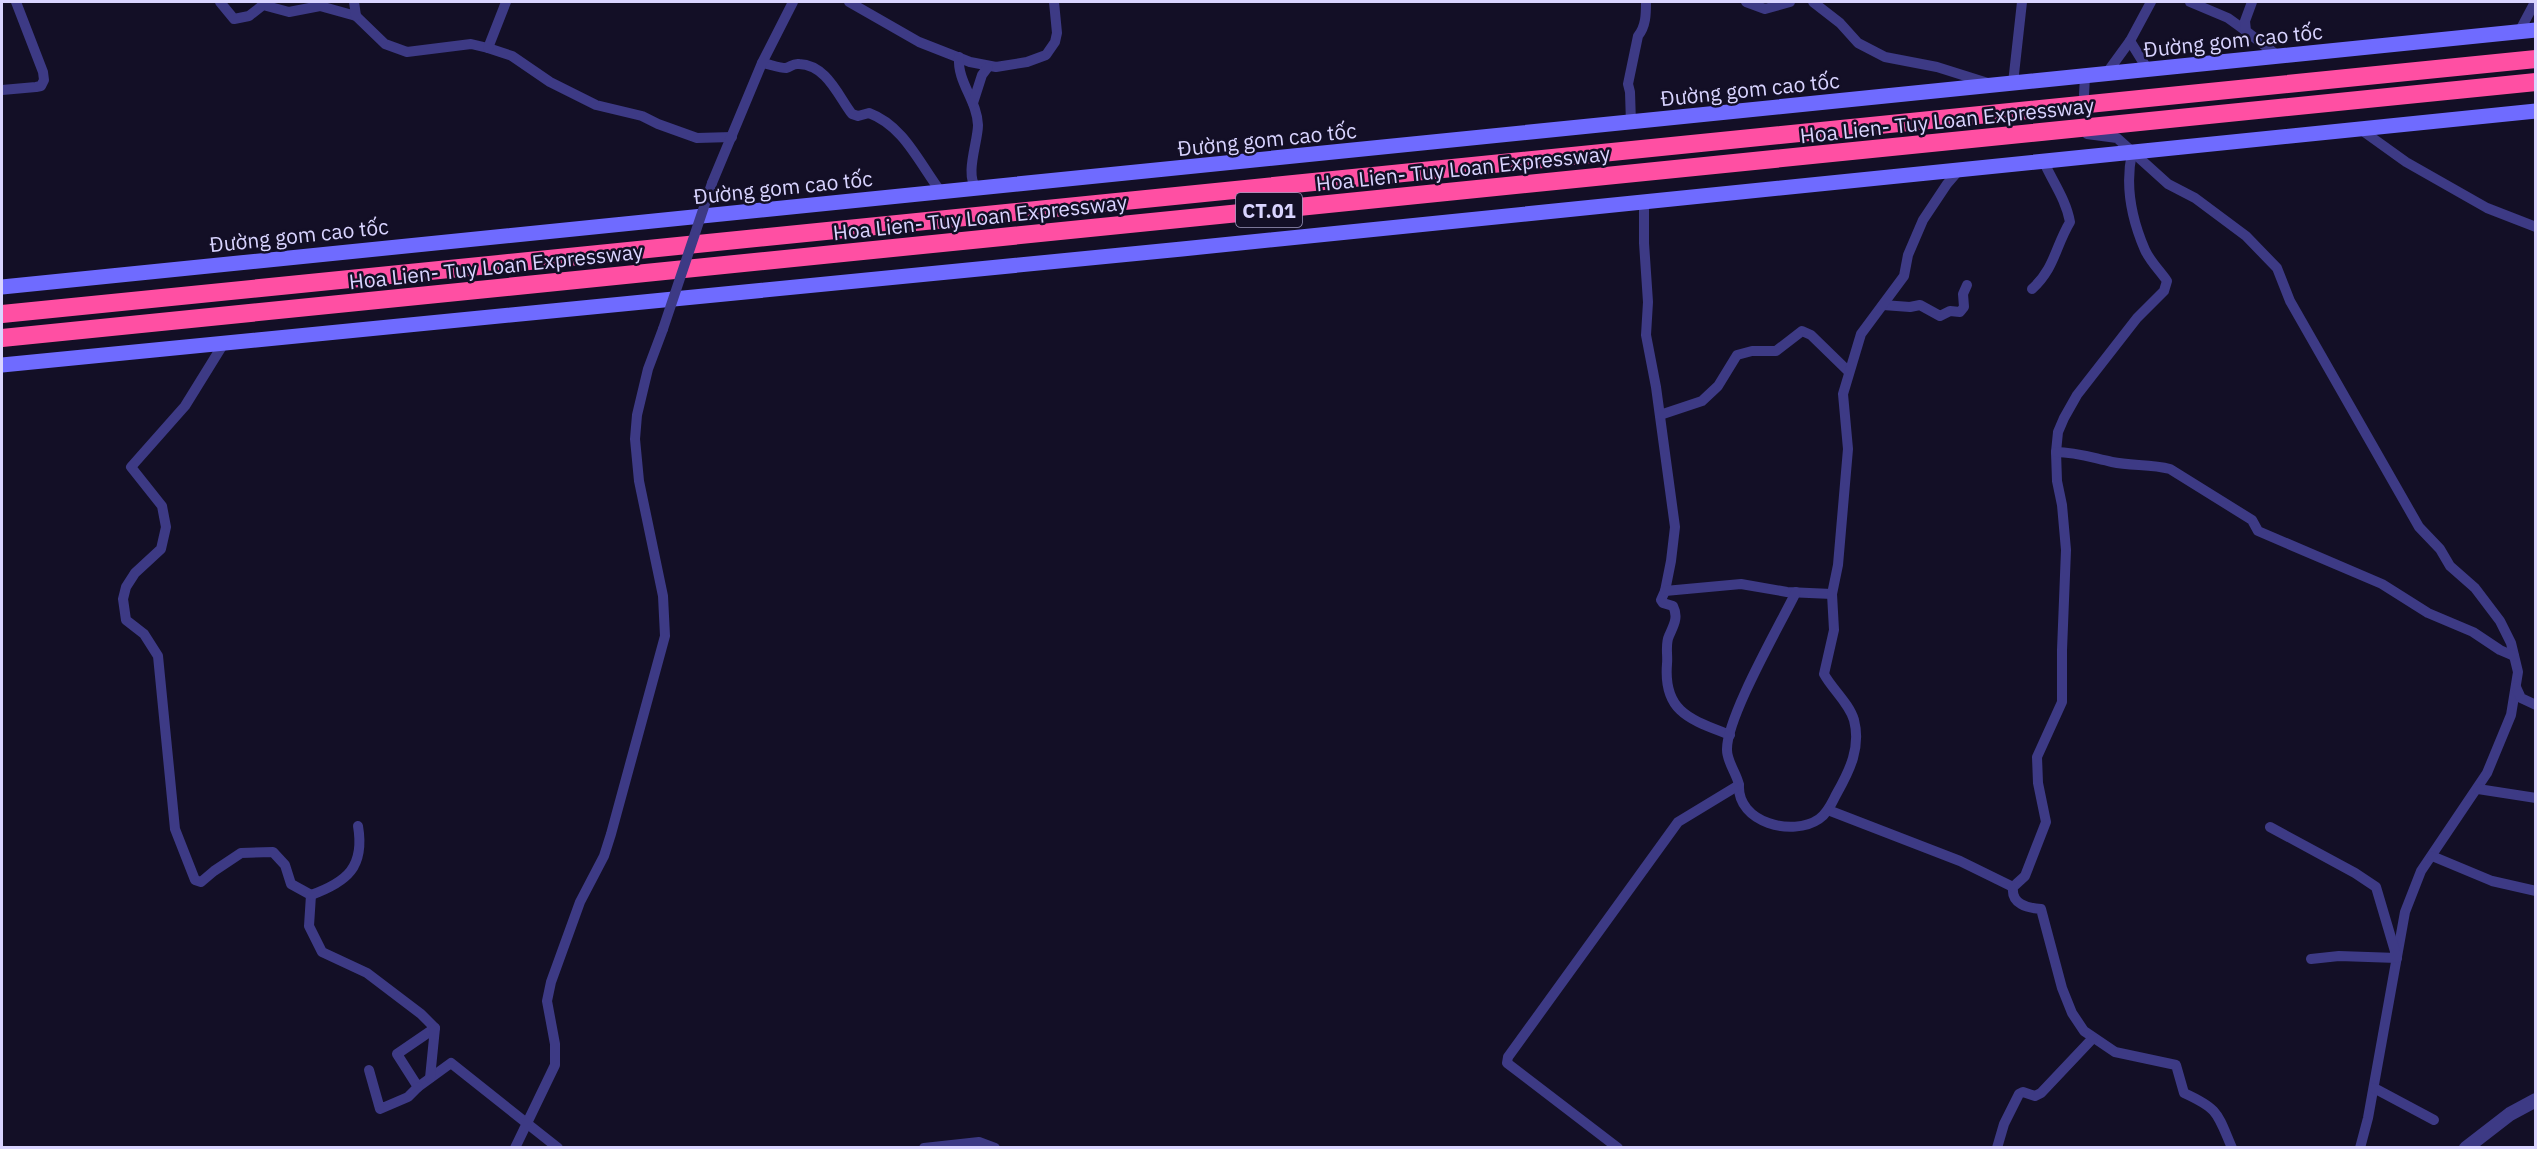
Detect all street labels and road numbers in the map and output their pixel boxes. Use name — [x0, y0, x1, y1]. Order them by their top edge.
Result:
street label: Đường gom cao tốc — [2142, 17, 2324, 63]
street label: Đường gom cao tốc — [1659, 66, 1841, 112]
street label: Hoa Lien- Tuy Loan Expressway — [1798, 91, 2096, 149]
street label: Đường gom cao tốc — [1176, 116, 1358, 162]
street label: Hoa Lien- Tuy Loan Expressway — [1314, 139, 1612, 197]
street label: Đường gom cao tốc — [692, 164, 874, 210]
street label: Hoa Lien- Tuy Loan Expressway — [831, 188, 1129, 246]
road number: CT.01 — [1236, 193, 1302, 227]
street label: Đường gom cao tốc — [208, 212, 390, 258]
street label: Hoa Lien- Tuy Loan Expressway — [347, 237, 645, 295]

